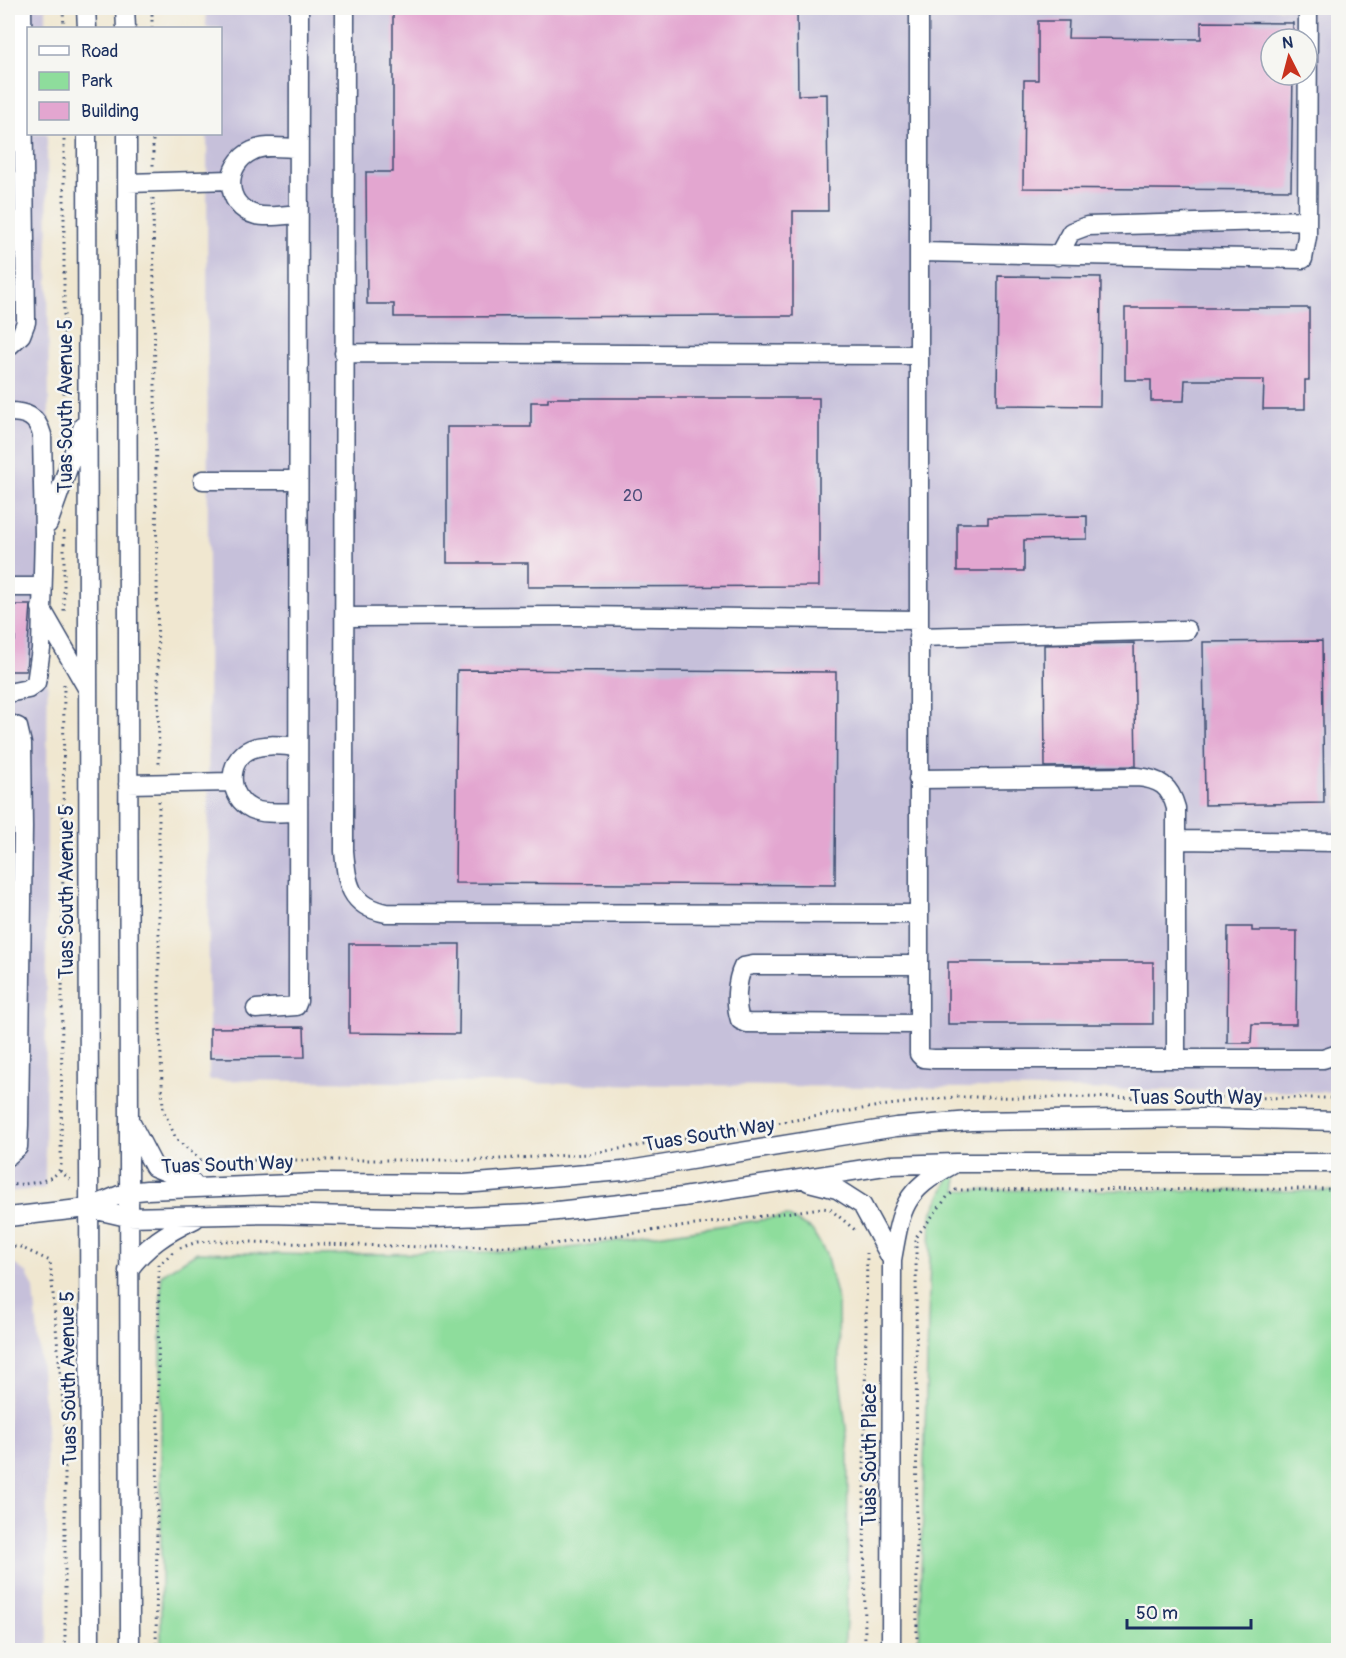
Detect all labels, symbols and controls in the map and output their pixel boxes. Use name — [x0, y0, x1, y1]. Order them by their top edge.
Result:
legend — [27, 27, 222, 135]
north arrow — [1259, 27, 1319, 87]
text: N — [1281, 33, 1294, 54]
text: Road — [81, 40, 118, 63]
text: Park — [81, 70, 113, 93]
text: Building — [81, 100, 139, 123]
street label: Tuas South Avenue 5 — [53, 319, 78, 493]
house number: 20 — [623, 486, 643, 506]
street label: Tuas South Avenue 5 — [54, 805, 79, 979]
street label: Tuas South Way — [1130, 1085, 1263, 1110]
street label: Tuas South Way — [642, 1112, 777, 1157]
street label: Tuas South Way — [160, 1150, 294, 1179]
street label: Tuas South Avenue 5 — [54, 1291, 83, 1465]
street label: Tuas South Place — [857, 1384, 882, 1526]
scale bar — [1127, 1592, 1252, 1630]
text: 50 m — [1136, 1602, 1178, 1625]

